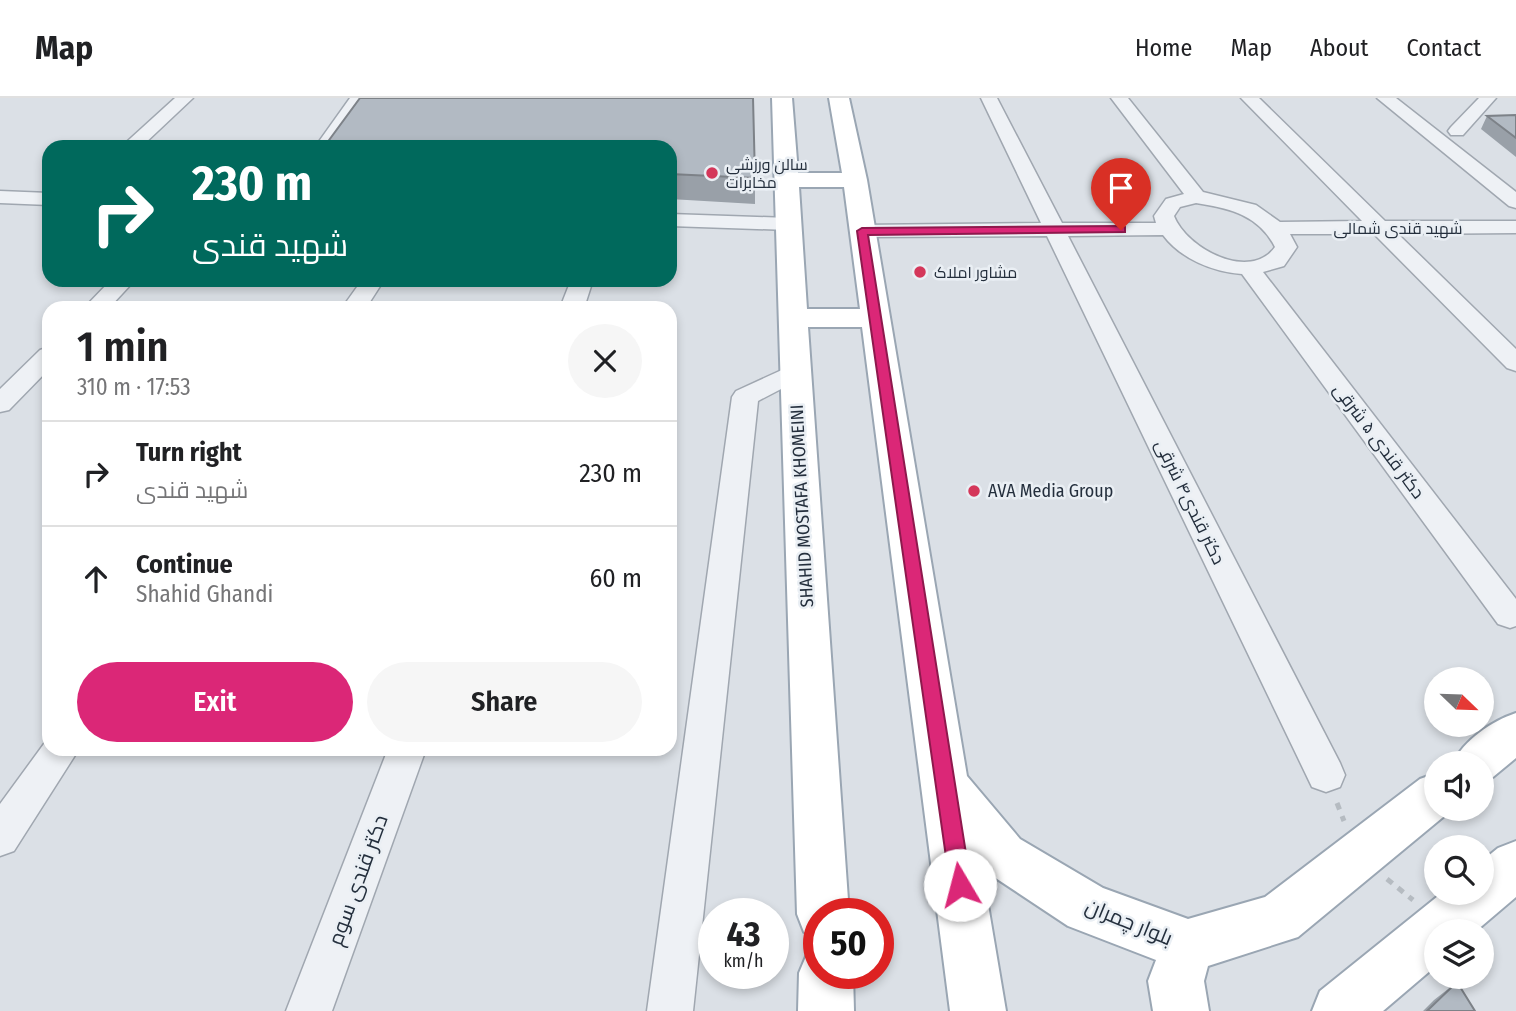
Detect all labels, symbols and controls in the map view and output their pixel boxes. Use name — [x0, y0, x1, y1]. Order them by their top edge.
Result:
text: Map — [35, 28, 93, 68]
text: Home — [1135, 34, 1192, 62]
text: Map — [1230, 34, 1272, 62]
text: About — [1310, 34, 1368, 62]
text: Contact — [1406, 34, 1481, 62]
text: 230 m — [192, 154, 312, 213]
place label: سالن ورزشی مخابرات — [726, 155, 808, 192]
pin — [1091, 158, 1151, 230]
marker: سالن ورزشی مخابرات — [704, 165, 720, 181]
icon: right — [77, 168, 168, 259]
icon: arrive — [1102, 169, 1140, 207]
street label: شهید قندی شمالی — [1333, 219, 1463, 239]
text: شهید قندی — [192, 226, 348, 264]
place label: مشاور املاک — [934, 263, 1017, 282]
marker: مشاور املاک — [912, 264, 928, 280]
text: 1 min — [77, 322, 168, 372]
button: close — [568, 324, 642, 398]
text: 310 m · 17:53 — [77, 373, 191, 401]
street label: دکتر قندی ۵ شرقی — [1329, 379, 1429, 503]
street label: SHAHID MOSTAFA KHOMEINI — [786, 404, 818, 608]
street label: دکتر قندی۴ شرقی — [1150, 436, 1230, 568]
text: Turn right — [136, 437, 242, 468]
icon: right — [77, 455, 115, 493]
text: 230 m — [579, 458, 642, 489]
text: شهید قندی — [136, 476, 248, 504]
place label: AVA Media Group — [988, 480, 1113, 502]
marker: AVA Media Group — [966, 483, 982, 499]
text: Continue — [136, 549, 233, 580]
icon: ahead — [77, 560, 115, 598]
text: 60 m — [589, 563, 642, 594]
text: Shahid Ghandi — [136, 580, 273, 608]
button: Exit — [77, 662, 353, 742]
button: Share — [367, 662, 642, 742]
north arrow — [1424, 667, 1494, 737]
map controls — [1424, 667, 1494, 989]
button: sound — [1424, 751, 1494, 821]
street label: دکتر قندی سوم — [322, 811, 395, 949]
button: search — [1424, 835, 1494, 905]
position arrow — [923, 848, 997, 922]
street label: بلوار چمران — [1081, 893, 1177, 952]
speed limit sign: 50 — [803, 898, 894, 989]
text: 43 — [726, 913, 761, 955]
button: layers — [1424, 919, 1494, 989]
text: km/h — [723, 950, 764, 972]

